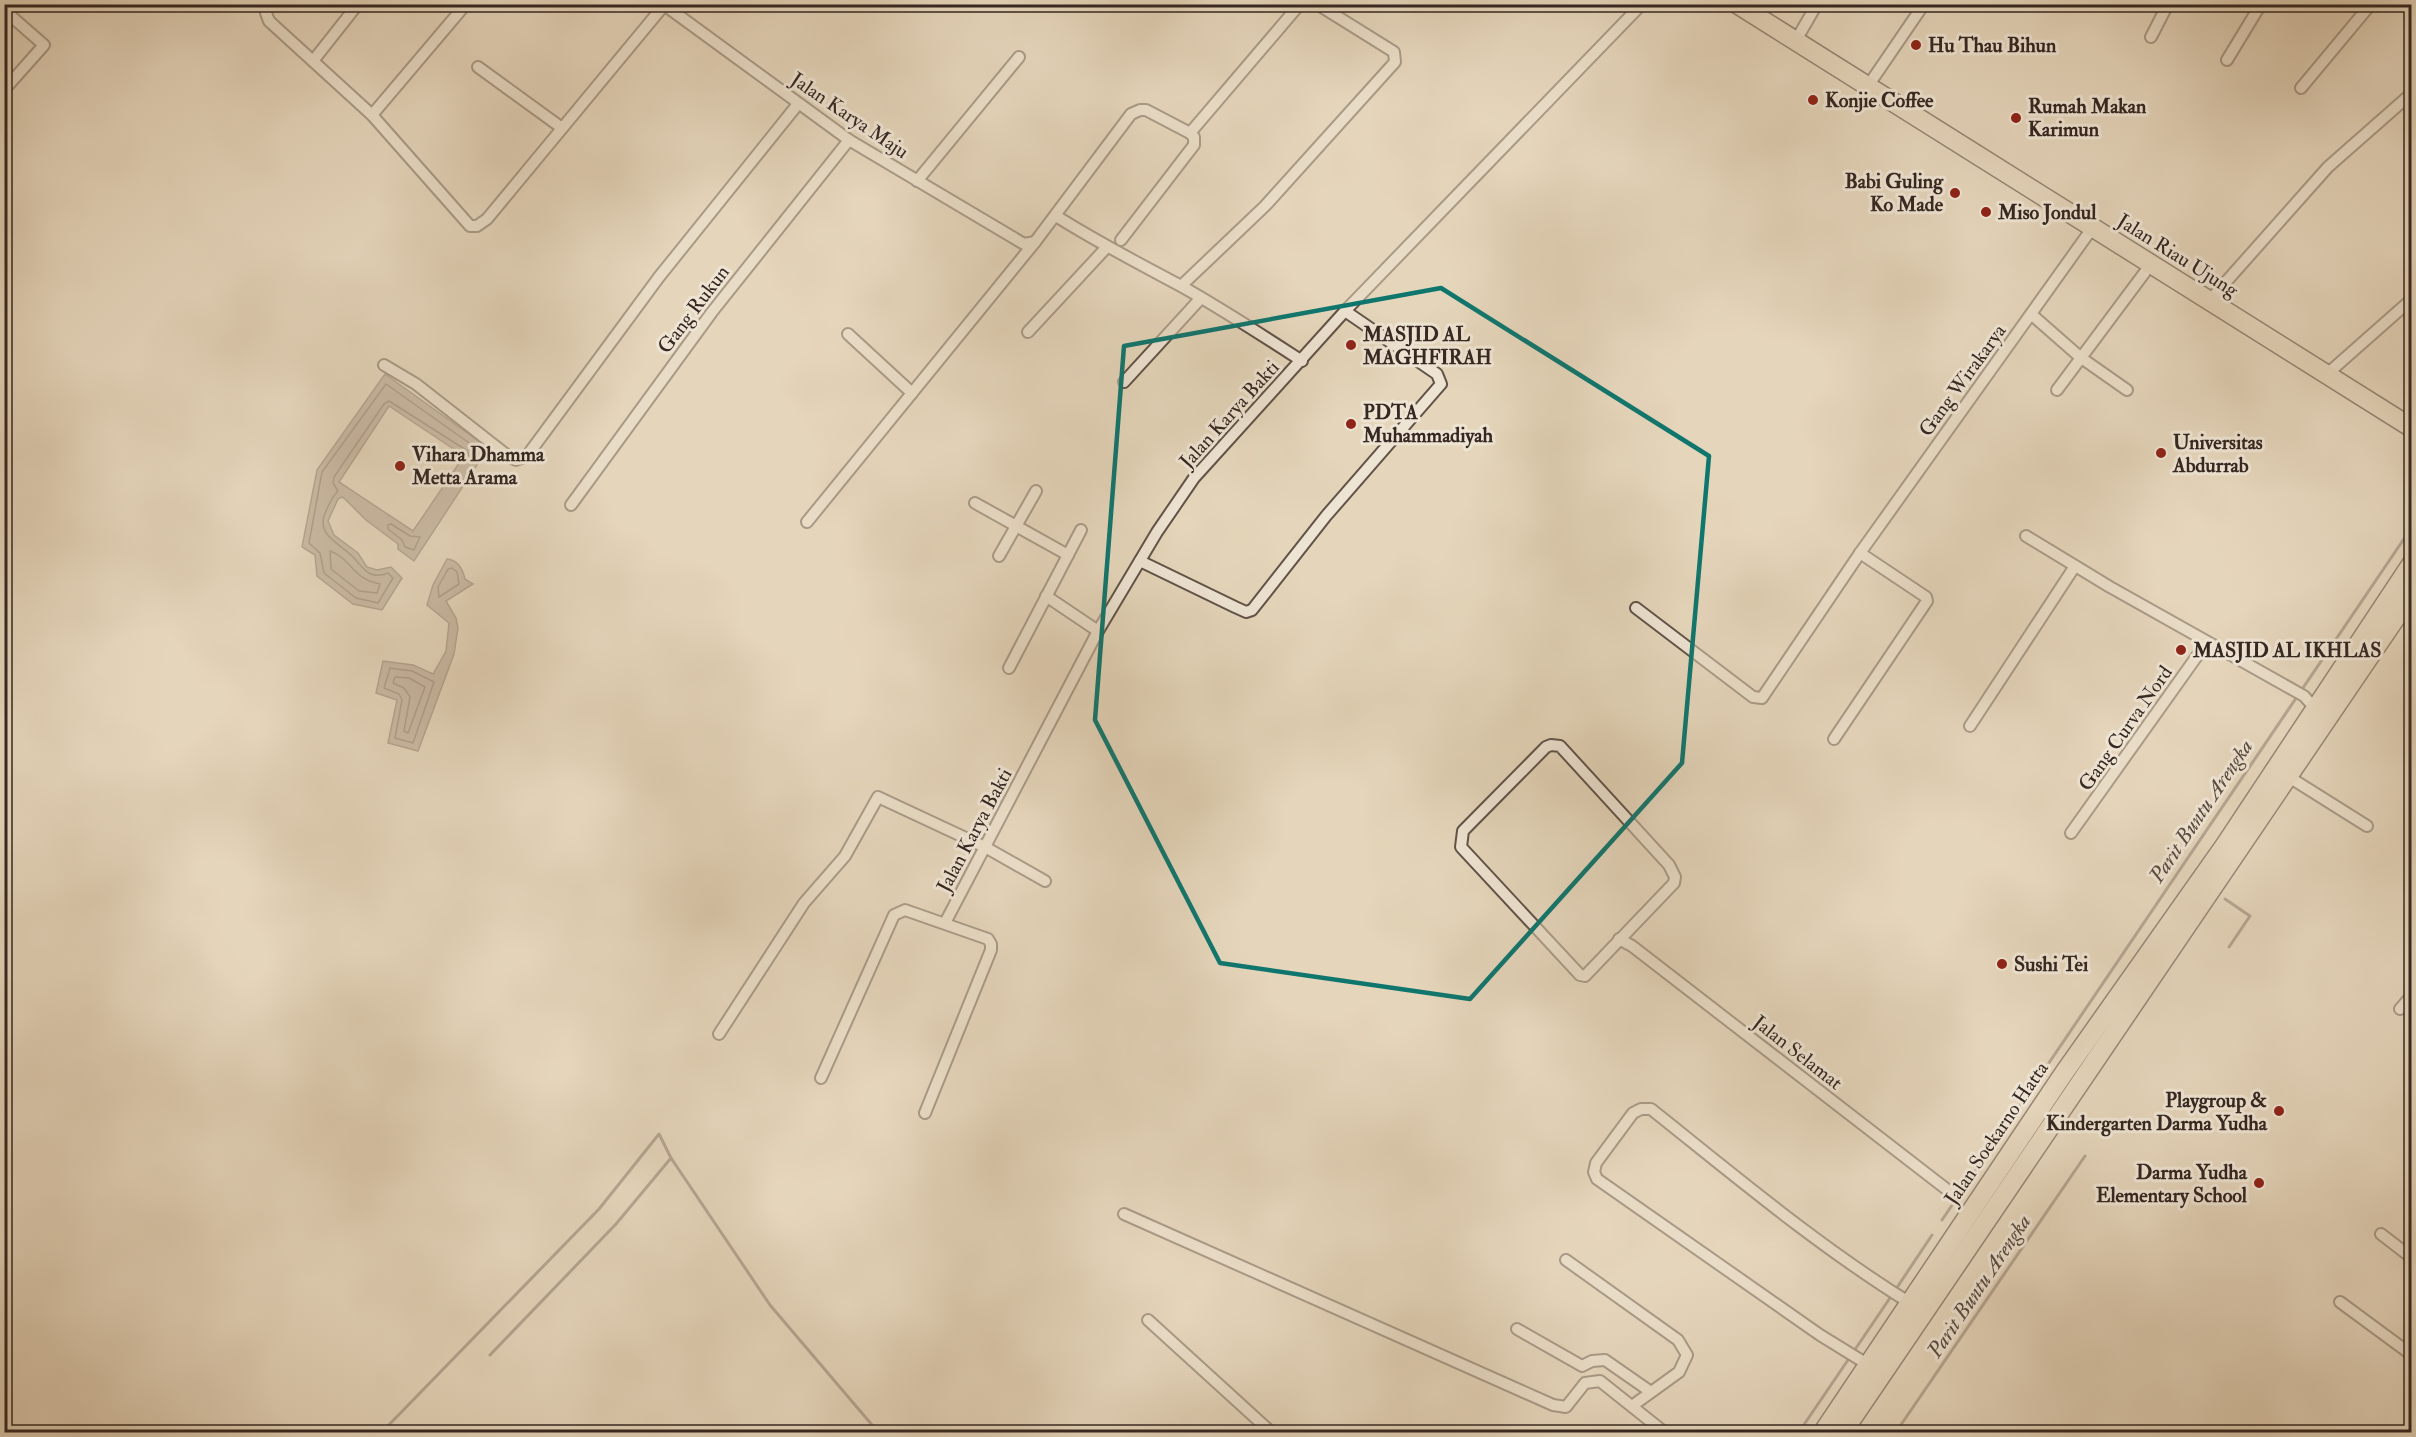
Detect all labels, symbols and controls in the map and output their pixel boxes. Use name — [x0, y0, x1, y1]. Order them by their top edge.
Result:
place label: Hu Thau Bihun — [1928, 33, 2057, 58]
marker: Hu Thau Bihun — [1909, 38, 1923, 52]
street label: Jalan Karya Maju — [785, 66, 914, 164]
place label: Konjie Coffee — [1825, 88, 1934, 113]
marker: Konjie Coffee — [1806, 93, 1820, 107]
place label: Rumah Makan Karimun — [2028, 94, 2147, 142]
marker: Rumah Makan Karimun — [2009, 111, 2023, 125]
place label: Babi Guling Ko Made — [1845, 169, 1944, 217]
marker: Babi Guling Ko Made — [1948, 186, 1962, 200]
place label: Miso Jondul — [1997, 200, 2097, 225]
marker: Miso Jondul — [1979, 205, 1993, 219]
street label: Jalan Riau Ujung — [2112, 208, 2244, 303]
street label: Gang Rukun — [652, 260, 735, 358]
street label: Gang Wirakarya — [1913, 319, 2012, 441]
place label: MASJID AL MAGHFIRAH — [1362, 322, 1492, 370]
marker: MASJID AL MAGHFIRAH — [1344, 338, 1358, 352]
street label: Jalan Karya Bakti — [1174, 355, 1285, 474]
place label: PDTA Muhammadiyah — [1362, 400, 1493, 449]
marker: PDTA Muhammadiyah — [1344, 417, 1358, 431]
place label: Universitas Abdurrab — [2172, 430, 2263, 478]
place label: Vihara Dhamma Metta Arama — [411, 442, 545, 490]
marker: Universitas Abdurrab — [2154, 446, 2168, 460]
marker: Vihara Dhamma Metta Arama — [393, 459, 407, 473]
place label: MASJID AL IKHLAS — [2192, 638, 2381, 663]
marker: MASJID AL IKHLAS — [2174, 643, 2188, 657]
street label: Gang Curva Nord — [2073, 661, 2178, 796]
water label: Parit Buntu Arengka — [2143, 734, 2260, 889]
street label: Jalan Karya Bakti — [931, 764, 1018, 898]
place label: Sushi Tei — [2014, 952, 2089, 977]
marker: Sushi Tei — [1995, 957, 2009, 971]
street label: Jalan Selamat — [1747, 1009, 1848, 1095]
street label: Jalan Soekarno Hatta — [1939, 1056, 2054, 1211]
place label: Playgroup & Kindergarten Darma Yudha — [2046, 1088, 2268, 1137]
marker: Playgroup & Kindergarten Darma Yudha — [2272, 1104, 2286, 1118]
place label: Darma Yudha Elementary School — [2096, 1160, 2248, 1209]
marker: Darma Yudha Elementary School — [2252, 1176, 2266, 1190]
water label: Parit Buntu Arengka — [1921, 1209, 2038, 1364]

